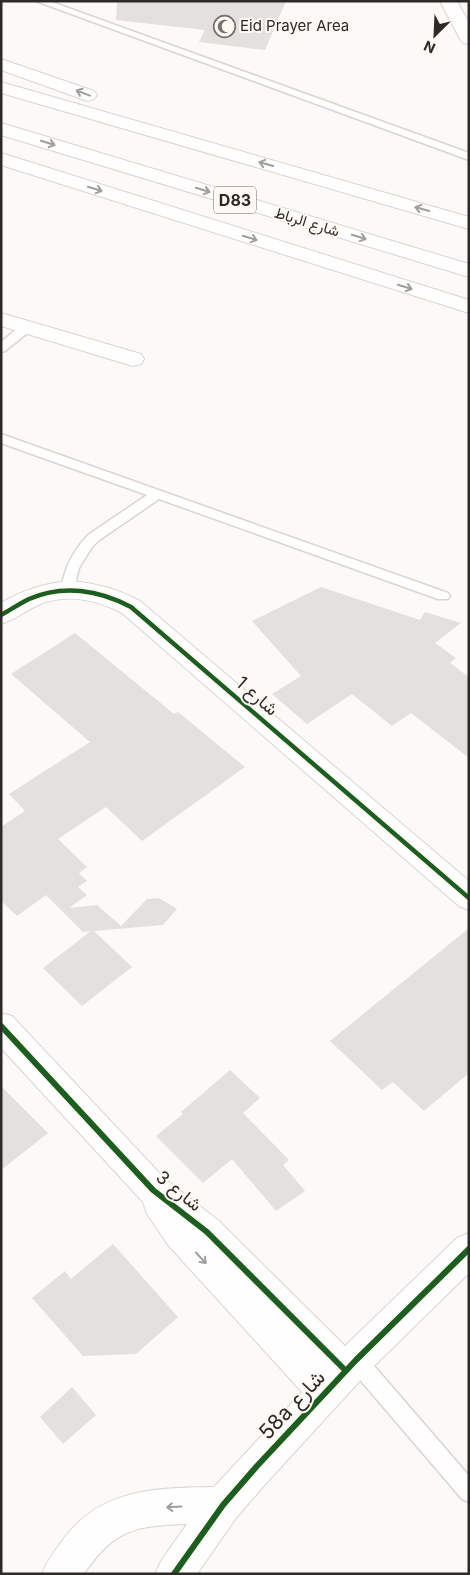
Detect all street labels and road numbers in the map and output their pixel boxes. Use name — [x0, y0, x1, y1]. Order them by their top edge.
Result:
road number: D83 — [214, 186, 256, 214]
street label: شارع الرباط — [272, 203, 342, 242]
street label: شارع 1 — [231, 672, 283, 721]
street label: شارع 3 — [151, 1166, 206, 1217]
street label: 58a شارع — [253, 1365, 331, 1446]

